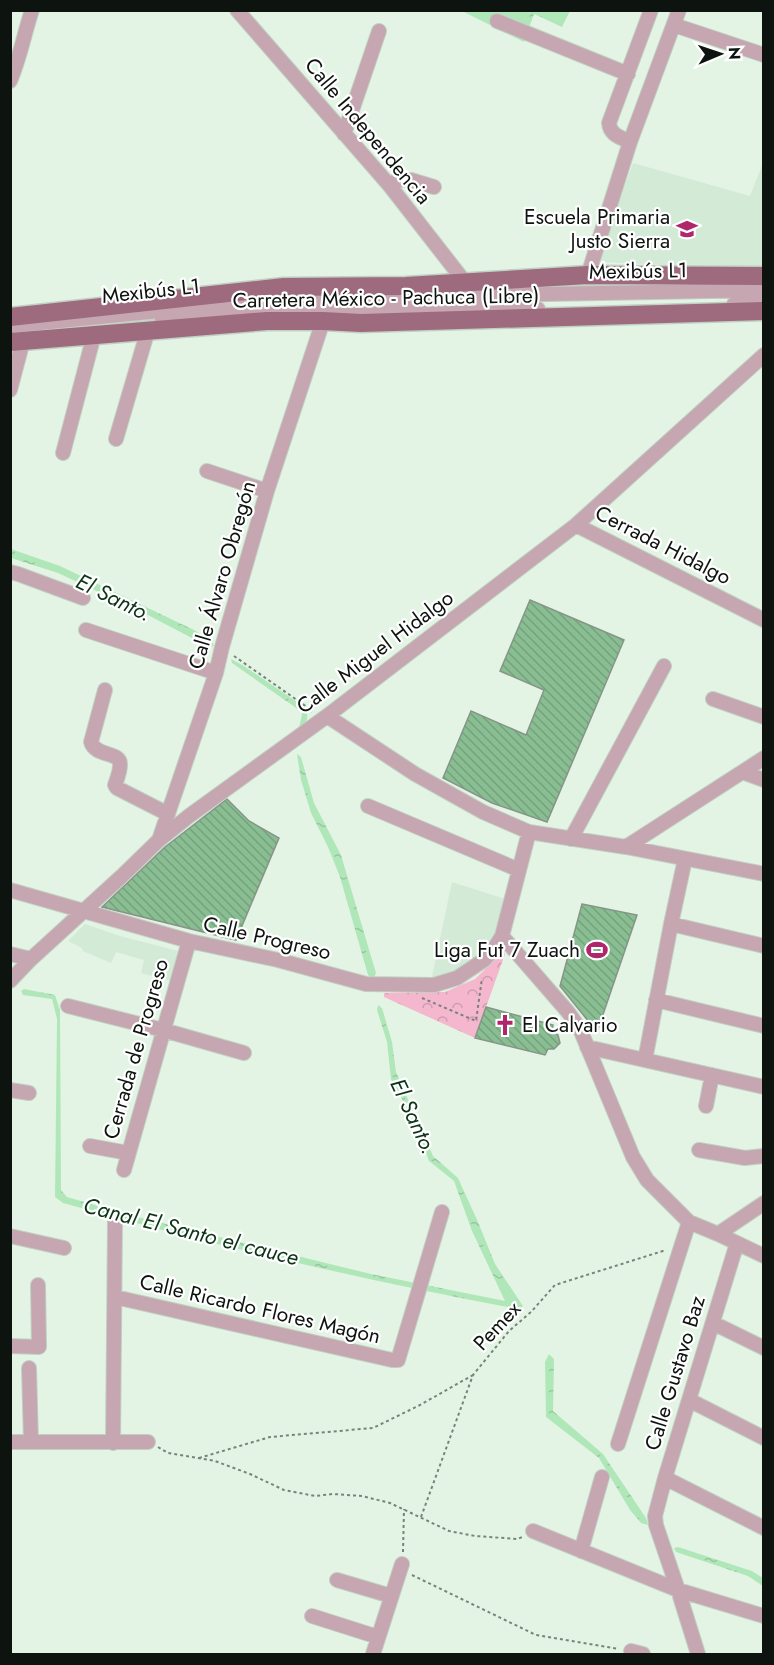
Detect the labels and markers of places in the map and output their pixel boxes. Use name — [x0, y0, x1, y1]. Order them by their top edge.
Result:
place label: Escuela Primaria Justo Sierra — [524, 202, 670, 256]
school or university icon: Escuela Primaria Justo Sierra — [675, 217, 699, 241]
place label: Liga Fut 7 Zuach — [434, 935, 580, 965]
sports icon: Liga Fut 7 Zuach — [585, 938, 609, 962]
place label: El Calvario — [522, 1010, 617, 1040]
church icon: El Calvario — [493, 1013, 517, 1037]

